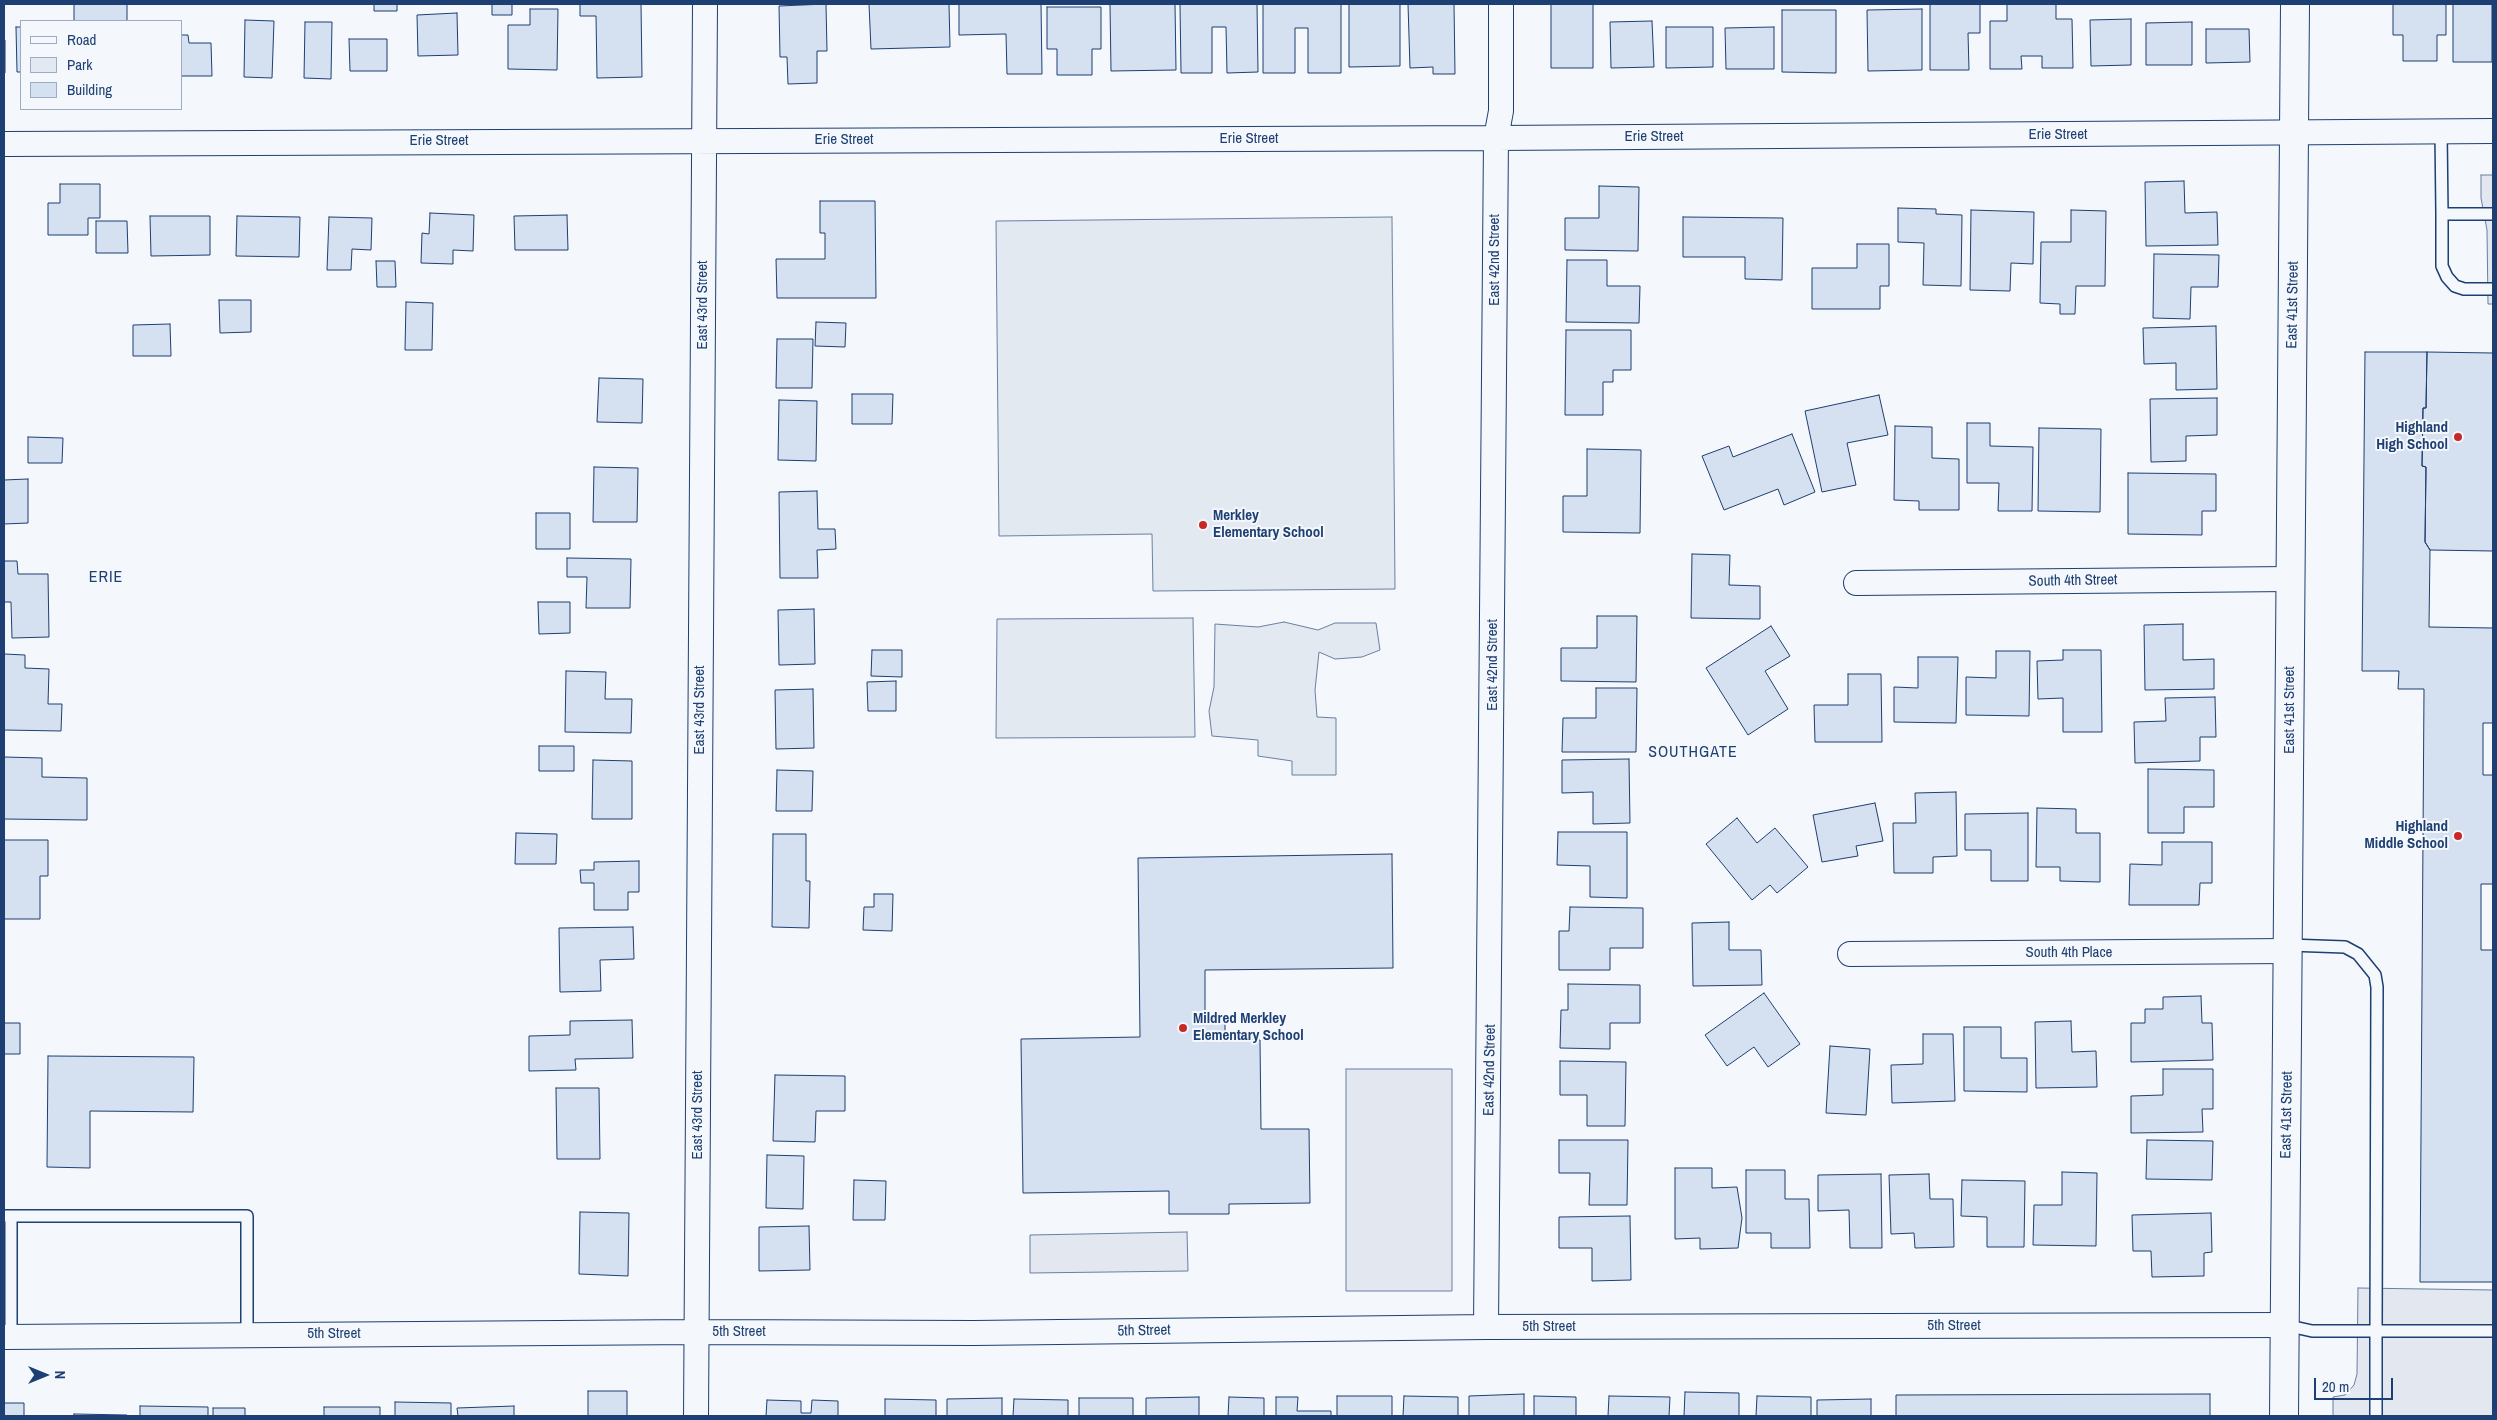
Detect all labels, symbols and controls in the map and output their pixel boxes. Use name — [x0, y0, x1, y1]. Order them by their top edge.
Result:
legend — [20, 20, 182, 110]
text: Road — [67, 29, 96, 50]
text: Park — [67, 54, 92, 75]
text: Building — [67, 79, 112, 100]
street label: Erie Street — [2029, 126, 2087, 144]
street label: Erie Street — [1625, 128, 1683, 146]
street label: Erie Street — [1220, 130, 1278, 148]
street label: Erie Street — [815, 131, 873, 149]
street label: Erie Street — [410, 132, 468, 150]
street label: East 42nd Street — [1486, 214, 1504, 306]
street label: East 43rd Street — [694, 261, 712, 349]
street label: East 41st Street — [2283, 261, 2303, 349]
place label: Highland High School — [2376, 419, 2448, 454]
marker: Highland High School — [2452, 431, 2464, 443]
place label: Merkley Elementary School — [1213, 507, 1324, 542]
marker: Merkley Elementary School — [1197, 519, 1209, 531]
district label: ERIE — [88, 568, 124, 588]
street label: South 4th Street — [2028, 571, 2118, 591]
street label: East 42nd Street — [1484, 619, 1502, 711]
street label: East 43rd Street — [691, 666, 709, 754]
street label: East 41st Street — [2281, 666, 2299, 754]
district label: SOUTHGATE — [1647, 743, 1739, 763]
place label: Highland Middle School — [2365, 818, 2448, 853]
marker: Highland Middle School — [2452, 830, 2464, 842]
street label: South 4th Place — [2026, 944, 2112, 962]
place label: Mildred Merkley Elementary School — [1193, 1010, 1304, 1045]
marker: Mildred Merkley Elementary School — [1177, 1022, 1189, 1034]
street label: East 42nd Street — [1480, 1024, 1500, 1116]
street label: East 43rd Street — [689, 1071, 707, 1159]
street label: East 41st Street — [2277, 1071, 2297, 1159]
street label: 5th Street — [1927, 1317, 1981, 1335]
street label: 5th Street — [1522, 1318, 1576, 1336]
street label: 5th Street — [1117, 1322, 1171, 1340]
street label: 5th Street — [712, 1323, 766, 1341]
street label: 5th Street — [307, 1325, 361, 1343]
north arrow — [20, 1350, 70, 1400]
scale bar — [2317, 1368, 2396, 1400]
text: N — [51, 1371, 69, 1379]
text: 20 m — [2322, 1376, 2349, 1397]

